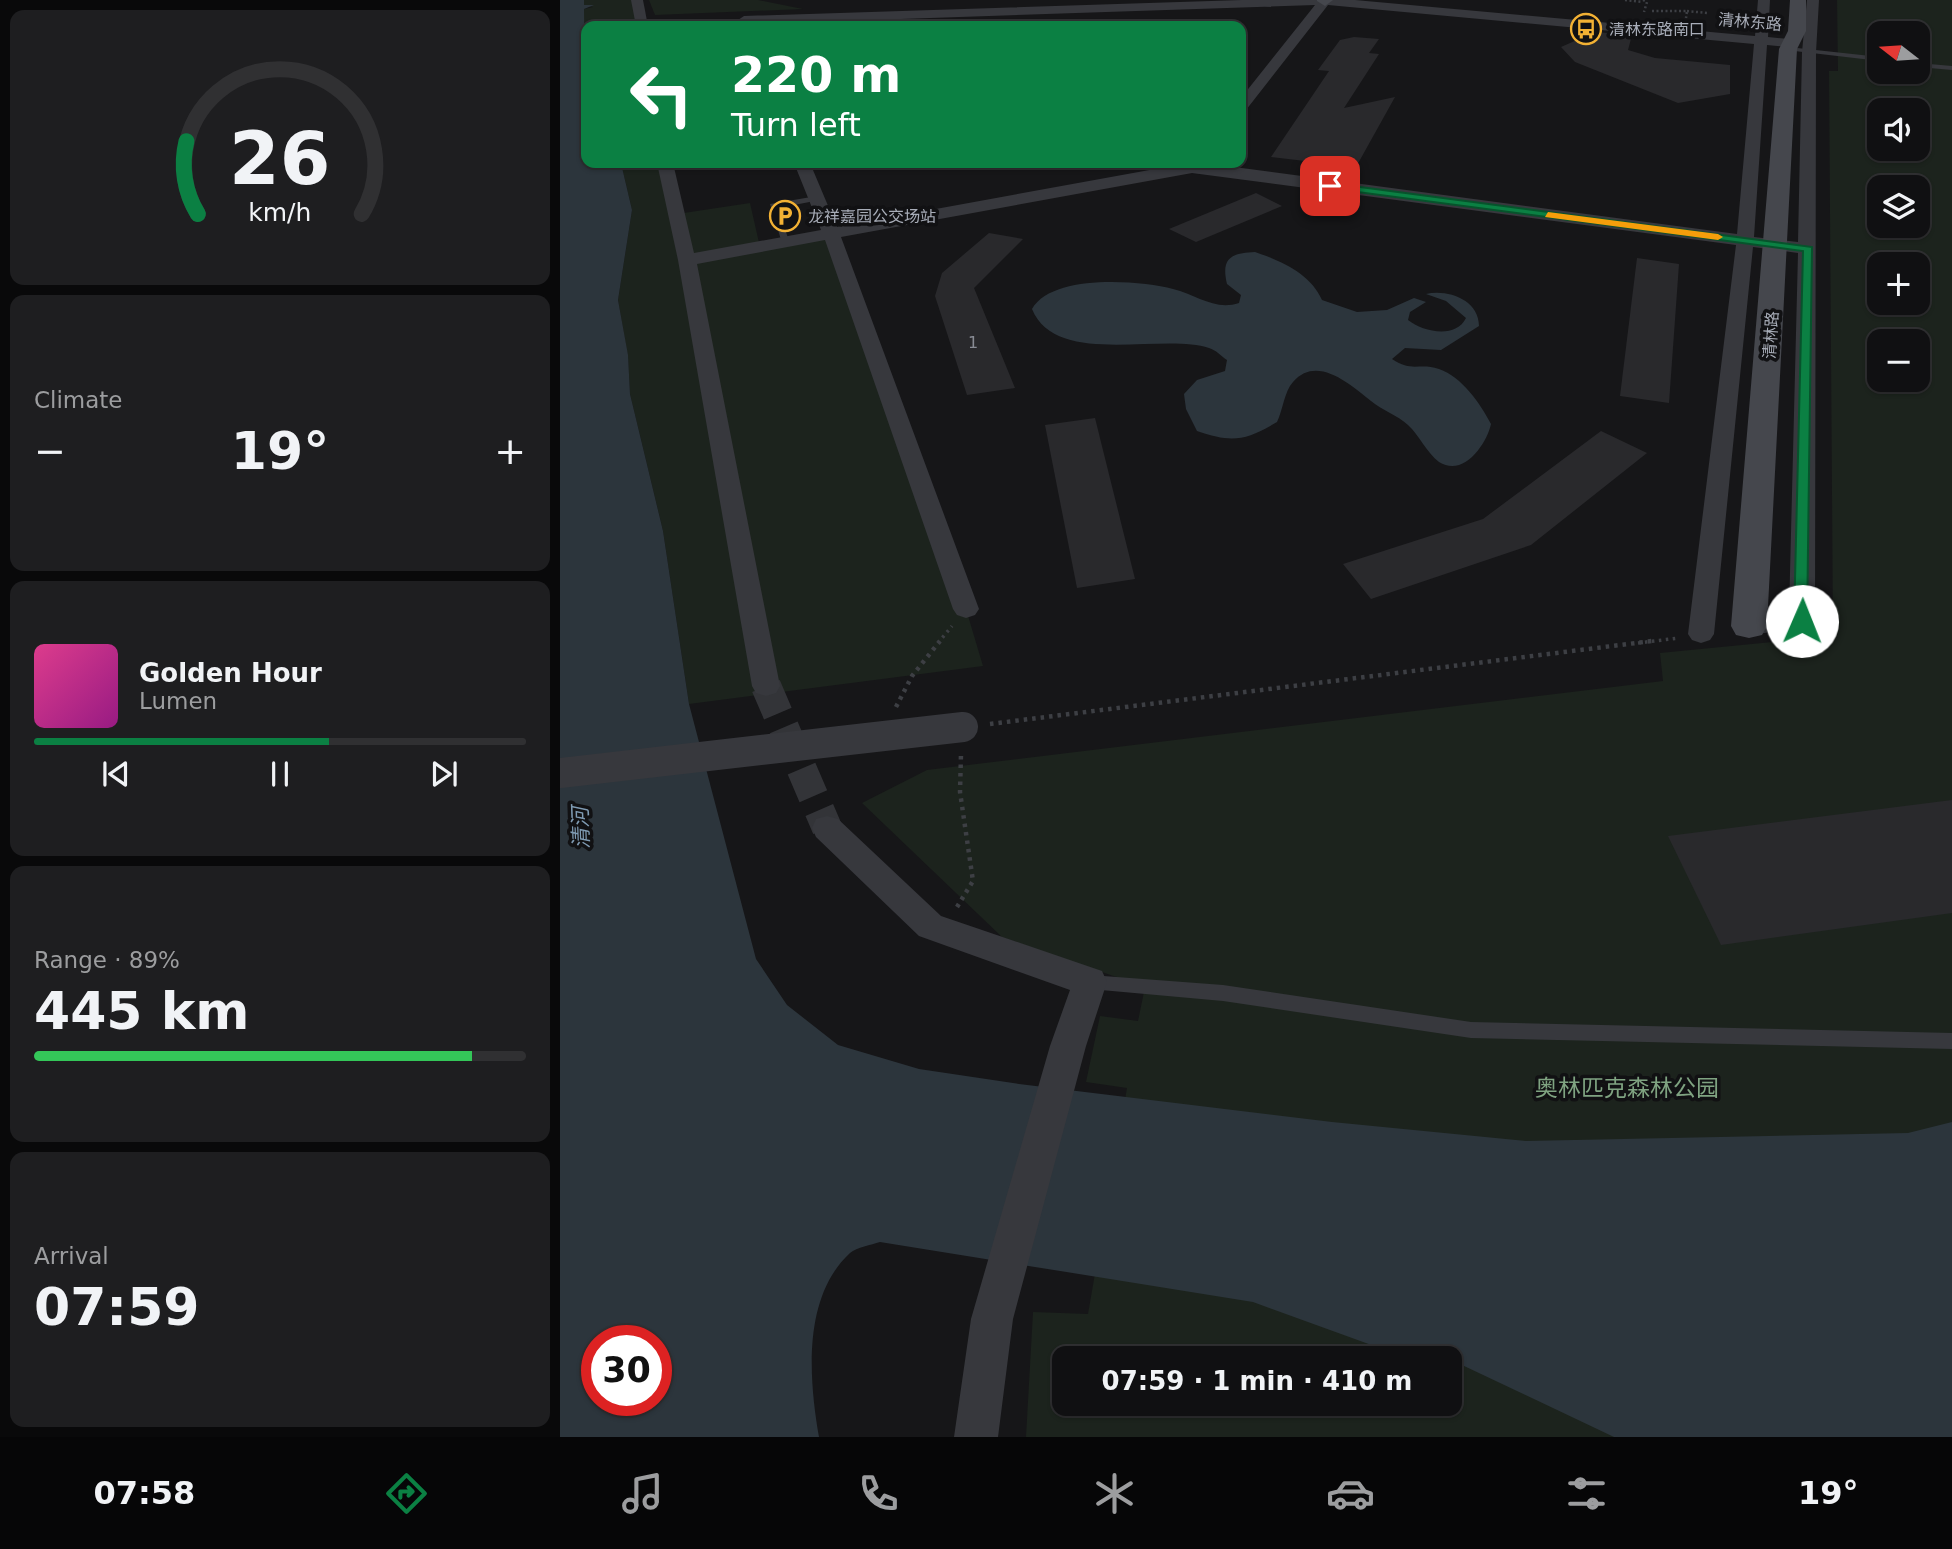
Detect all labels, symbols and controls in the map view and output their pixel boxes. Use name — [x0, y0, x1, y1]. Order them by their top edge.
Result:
street label: 清林东路 — [1717, 10, 1783, 34]
bus stop icon: 清林东路南口 — [1569, 12, 1603, 46]
place label: 清林东路南口 — [1609, 20, 1705, 39]
north arrow — [1867, 21, 1930, 84]
map controls — [1867, 21, 1930, 392]
text: 220 m — [731, 47, 901, 104]
icon: left — [616, 49, 707, 140]
button: sound — [1867, 98, 1930, 161]
text: Turn left — [731, 106, 861, 144]
text: 26 — [229, 116, 331, 201]
pin — [1300, 156, 1360, 216]
icon: arrive — [1311, 167, 1349, 205]
button: layers — [1867, 175, 1930, 238]
text: km/h — [248, 198, 312, 227]
parking icon: 龙祥嘉园公交场站 — [768, 199, 802, 233]
place label: 龙祥嘉园公交场站 — [808, 207, 936, 226]
button: + — [1867, 252, 1930, 315]
street label: 清林路 — [1760, 310, 1782, 360]
button: − — [1867, 329, 1930, 392]
house number: 1 — [968, 333, 978, 352]
text: Climate — [34, 387, 123, 413]
text: 19° — [231, 421, 329, 481]
text: − — [34, 429, 66, 473]
text: + — [494, 429, 526, 473]
position arrow — [1765, 584, 1839, 658]
text: Golden Hour — [139, 658, 322, 688]
text: Lumen — [139, 688, 217, 714]
icon: previous — [97, 755, 135, 793]
icon: pause — [261, 755, 299, 793]
icon: next — [425, 755, 463, 793]
water label: 清河 — [568, 803, 594, 849]
text: Range · 89% — [34, 947, 180, 973]
text: 445 km — [34, 981, 249, 1041]
park label: 奥林匹克森林公园 — [1535, 1075, 1719, 1101]
text: Arrival — [34, 1243, 109, 1269]
text: 07:59 — [34, 1277, 200, 1337]
speed limit sign: 30 — [581, 1325, 672, 1416]
text: 07:59 · 1 min · 410 m — [1102, 1366, 1412, 1396]
icon: directions — [382, 1469, 431, 1518]
icon: music — [618, 1469, 667, 1518]
icon: phone — [854, 1469, 903, 1518]
icon: climate — [1090, 1469, 1139, 1518]
icon: car — [1326, 1469, 1375, 1518]
icon: filters — [1562, 1469, 1611, 1518]
text: 07:58 — [93, 1474, 195, 1512]
text: 19° — [1798, 1474, 1858, 1512]

